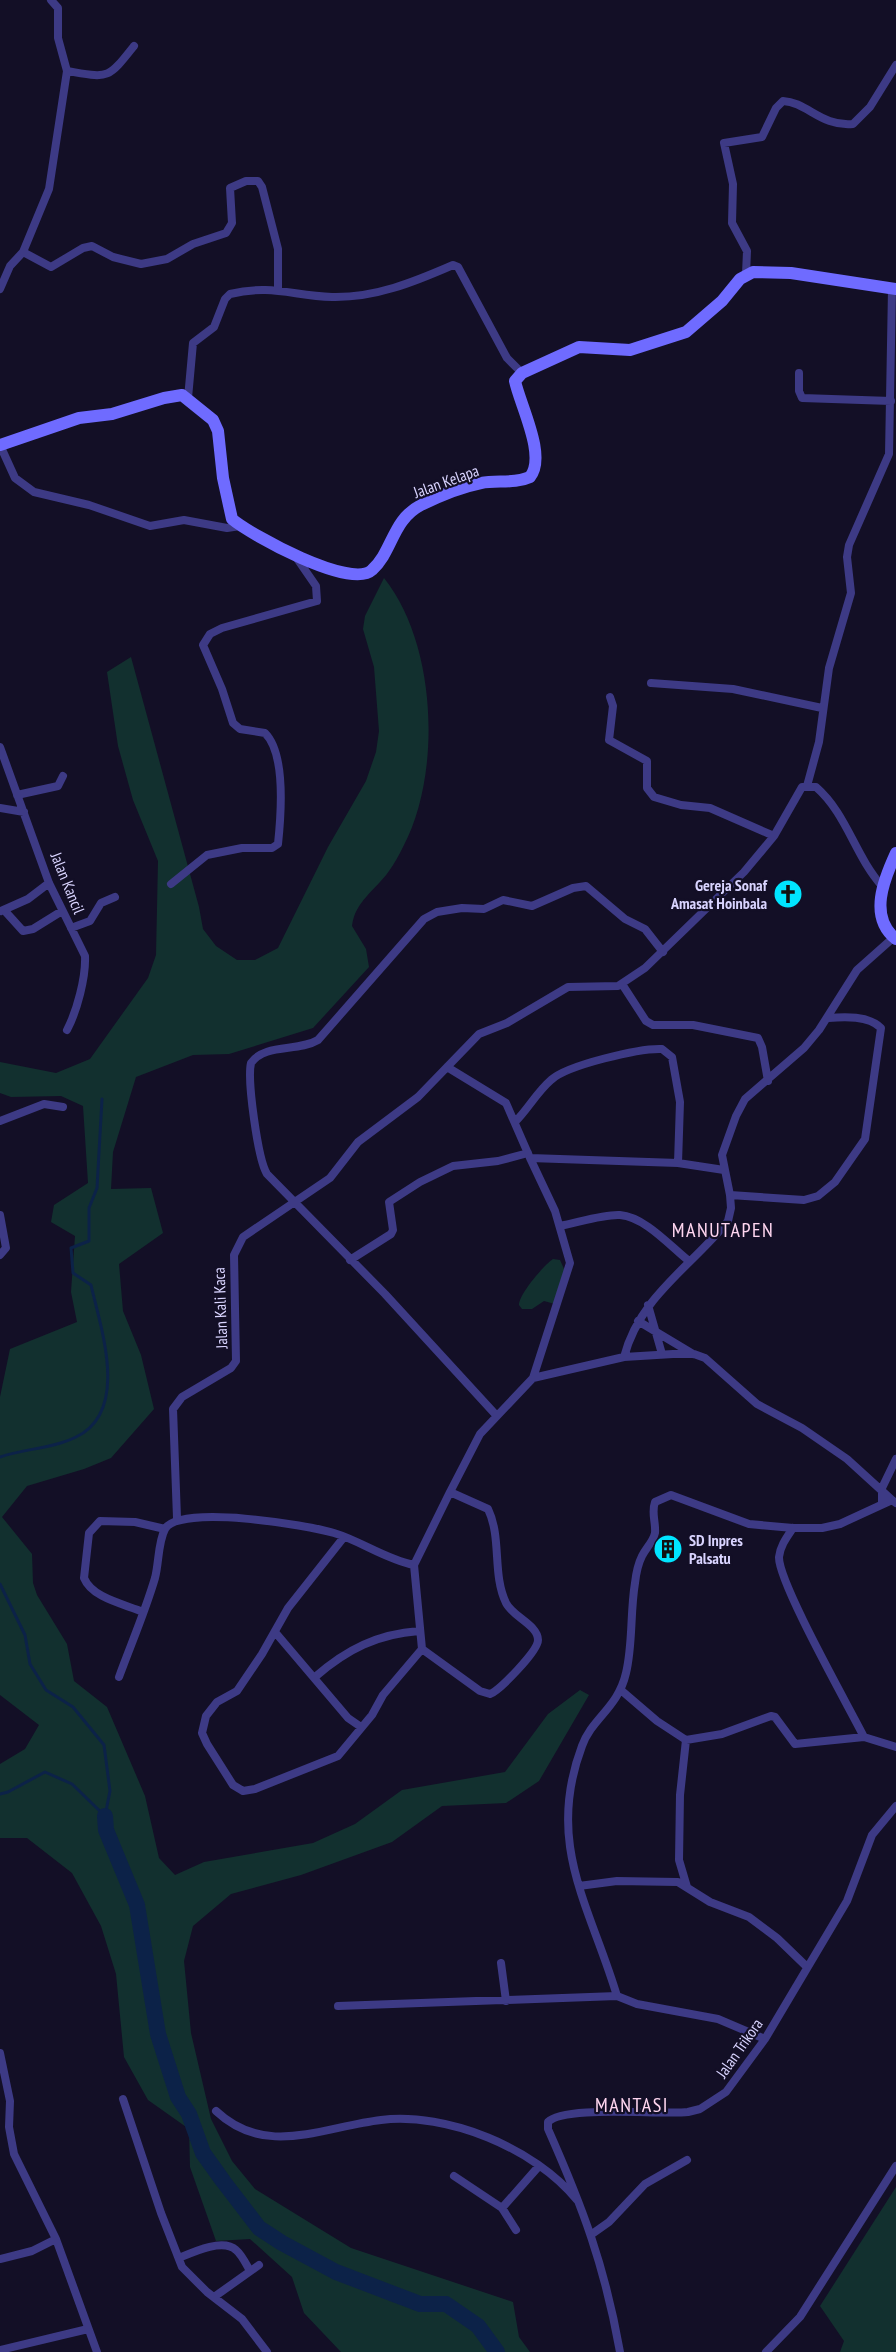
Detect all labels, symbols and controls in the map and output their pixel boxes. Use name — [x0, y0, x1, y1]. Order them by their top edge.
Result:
street label: Jalan Kelapa — [410, 460, 481, 502]
street label: Jalan Kancil — [46, 848, 89, 917]
place label: Gereja Sonaf Amasat Hoinbala — [670, 875, 768, 913]
church icon: Gereja Sonaf Amasat Hoinbala — [772, 878, 804, 910]
district label: MANUTAPEN — [672, 1217, 774, 1243]
street label: Jalan Kali Kaca — [209, 1267, 231, 1350]
place label: SD Inpres Palsatu — [689, 1530, 743, 1568]
building icon: SD Inpres Palsatu — [652, 1533, 684, 1565]
street label: Jalan Trikora — [711, 2015, 767, 2082]
district label: MANTASI — [595, 2092, 669, 2118]

